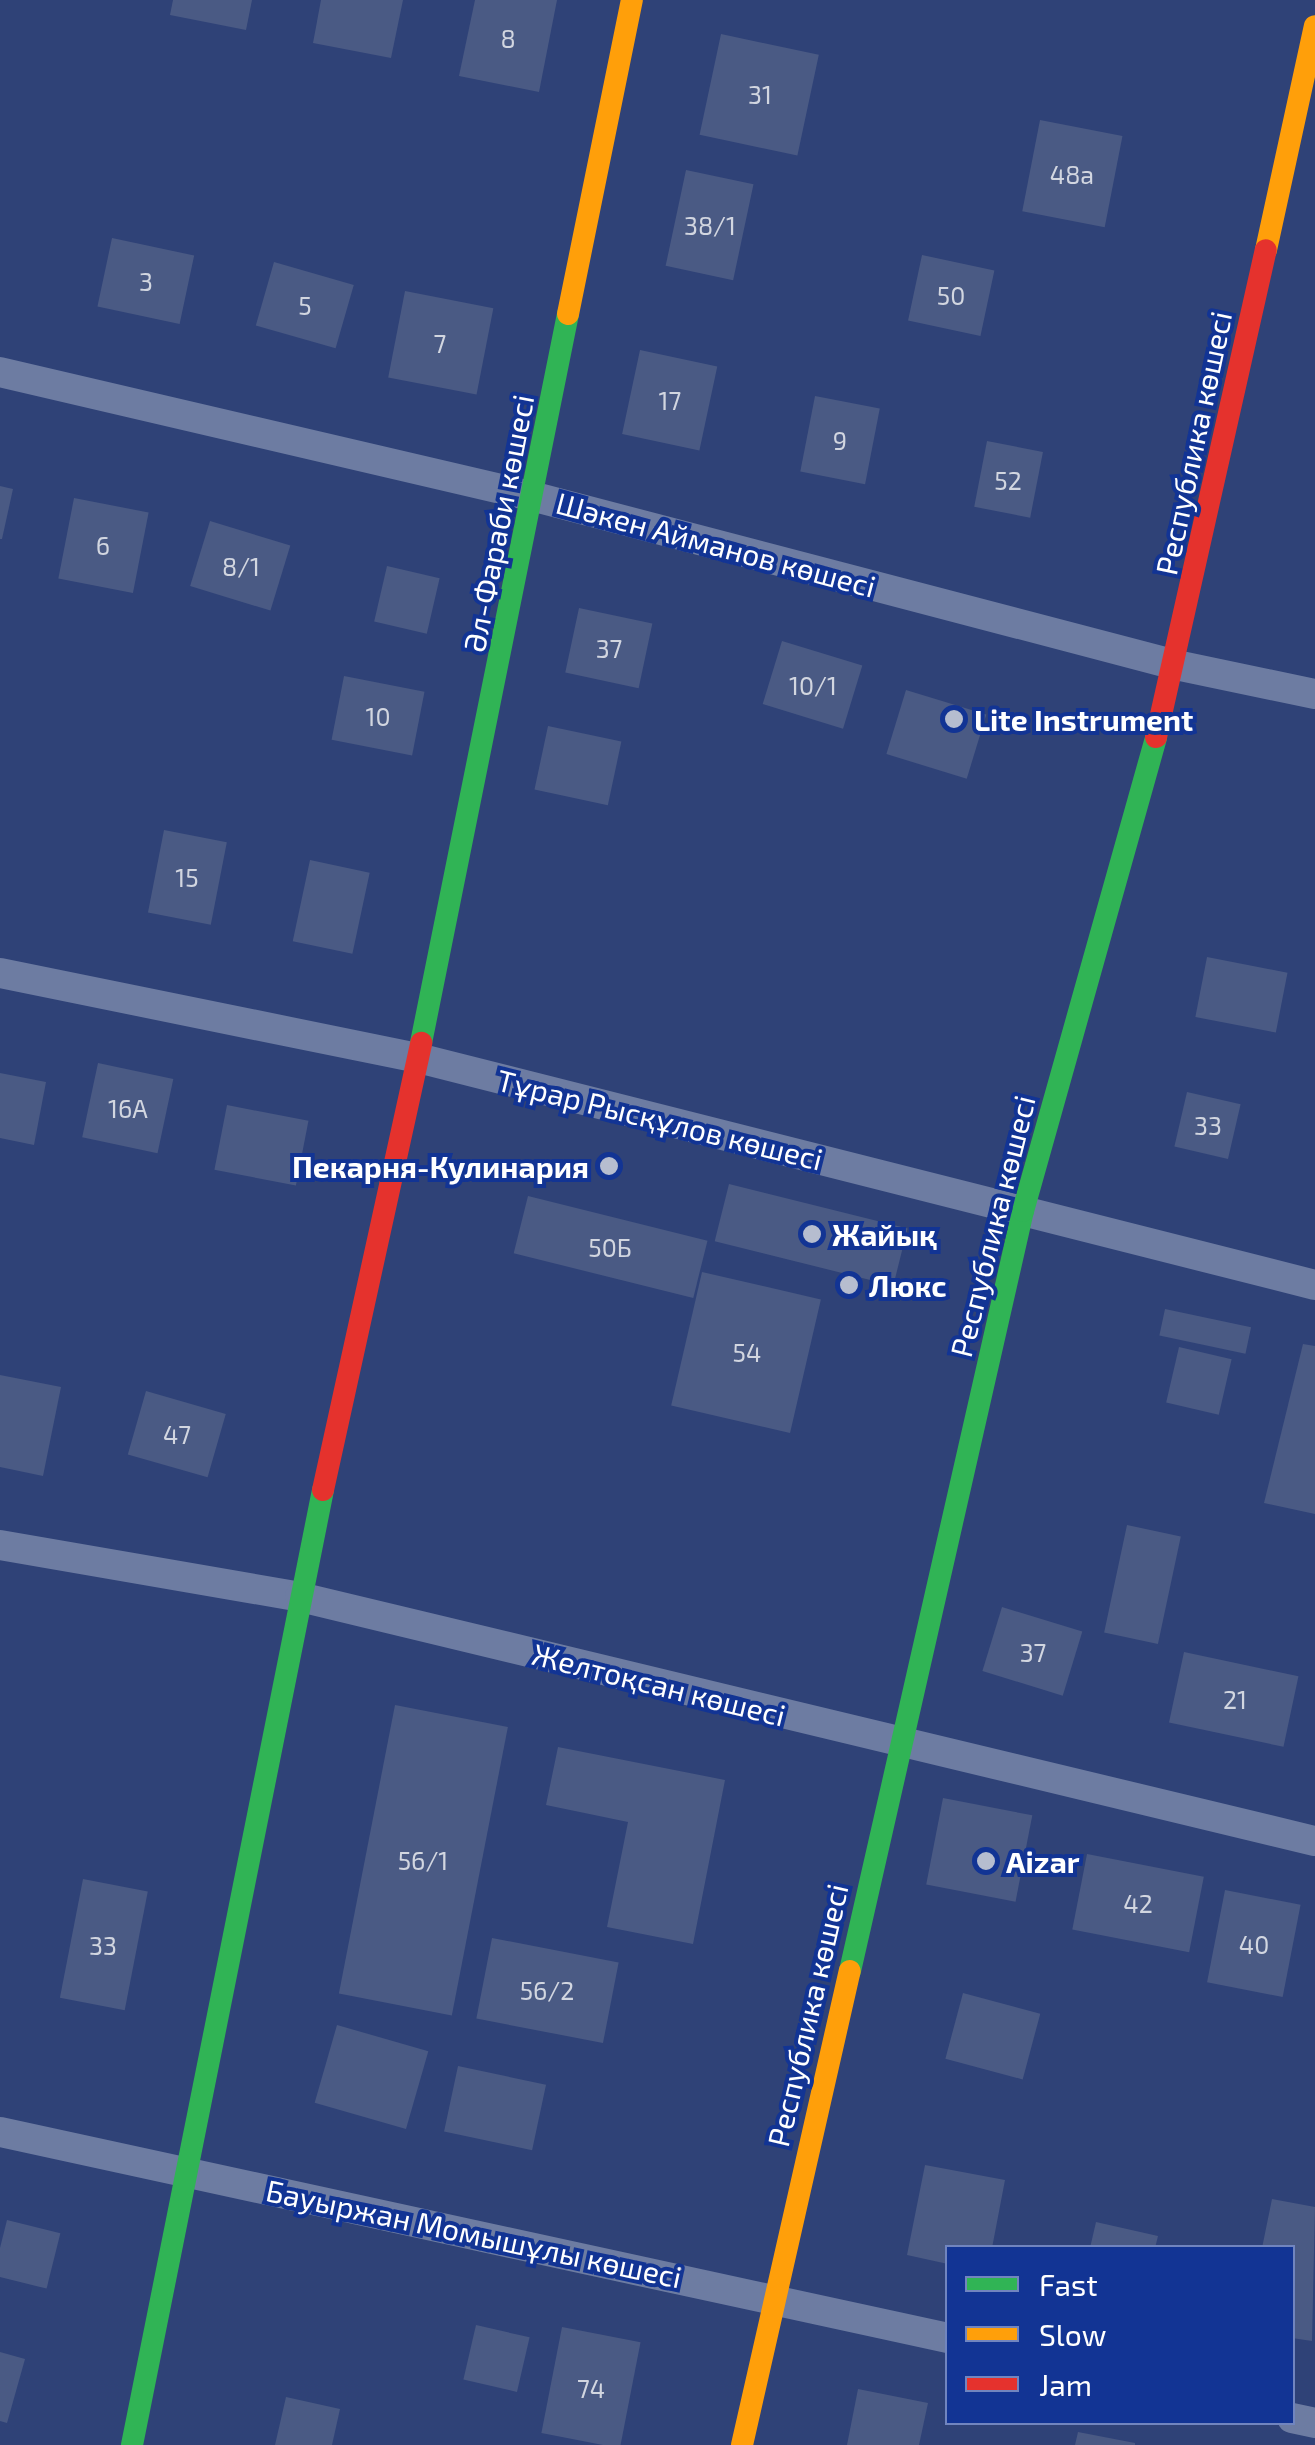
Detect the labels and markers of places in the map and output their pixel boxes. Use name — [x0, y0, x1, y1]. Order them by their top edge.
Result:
place label: Lite Instrument — [974, 701, 1193, 737]
marker: Lite Instrument — [943, 708, 965, 730]
place label: Пекарня-Кулинария — [292, 1148, 589, 1184]
marker: Пекарня-Кулинария — [598, 1155, 620, 1177]
place label: Жайық — [832, 1216, 937, 1252]
marker: Жайық — [801, 1223, 823, 1245]
place label: Люкс — [869, 1267, 947, 1303]
marker: Люкс — [838, 1274, 860, 1296]
place label: Aizar — [1006, 1843, 1080, 1879]
marker: Aizar — [975, 1850, 997, 1872]

